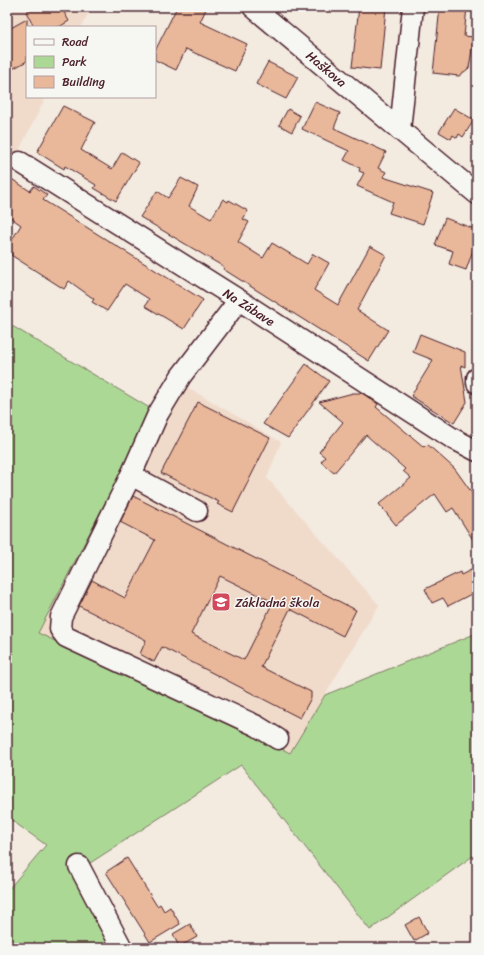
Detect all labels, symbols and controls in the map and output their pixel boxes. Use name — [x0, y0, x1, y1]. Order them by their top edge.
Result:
legend — [26, 26, 156, 98]
text: Road — [62, 31, 89, 53]
street label: Haškova — [301, 44, 353, 93]
text: Park — [62, 51, 87, 73]
text: Building — [62, 71, 105, 93]
street label: Na Zábave — [218, 281, 280, 332]
school or university icon: Základná škola — [210, 591, 232, 613]
place label: Základná škola — [235, 591, 320, 614]

